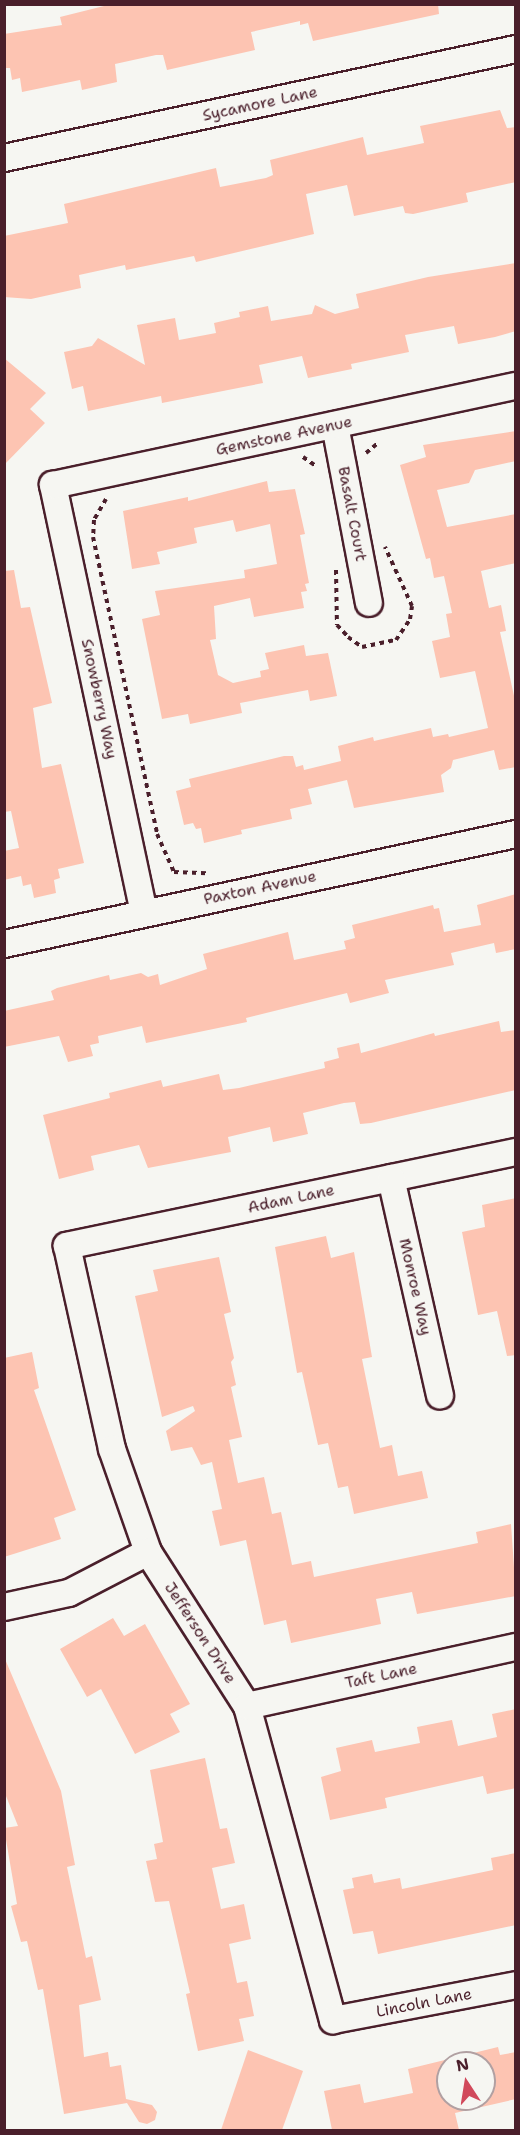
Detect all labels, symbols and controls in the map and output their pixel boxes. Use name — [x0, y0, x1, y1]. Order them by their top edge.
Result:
street label: Sycamore Lane — [201, 82, 319, 126]
street label: Gemstone Avenue — [214, 412, 354, 460]
street label: Basalt Court — [333, 465, 371, 563]
street label: Snowberry Way — [77, 637, 121, 761]
street label: Paxton Avenue — [202, 867, 318, 909]
street label: Adam Lane — [246, 1180, 336, 1218]
street label: Monroe Way — [395, 1237, 435, 1337]
street label: Jefferson Drive — [160, 1579, 240, 1687]
street label: Taft Lane — [343, 1659, 419, 1693]
street label: Lincoln Lane — [375, 1984, 473, 2022]
north arrow — [436, 2051, 496, 2111]
text: N — [454, 2053, 471, 2076]

